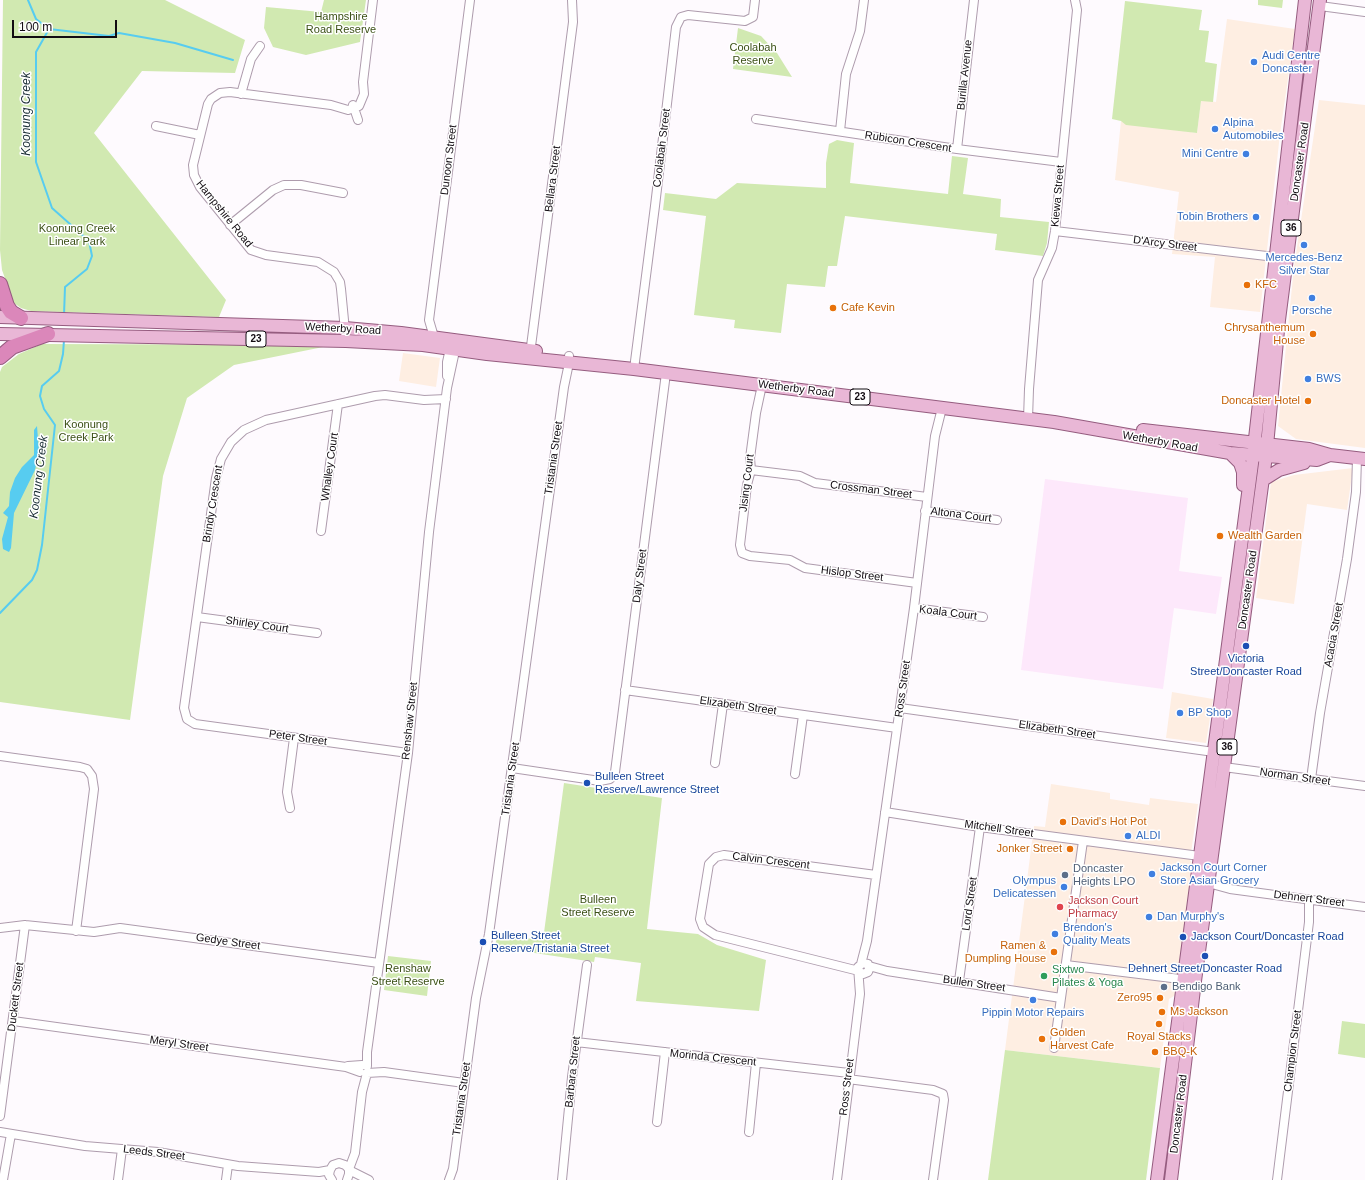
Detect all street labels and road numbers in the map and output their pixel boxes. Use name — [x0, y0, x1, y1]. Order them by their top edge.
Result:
street label: Burilla Avenue — [955, 39, 975, 111]
street label: Coolabah Street — [651, 108, 673, 188]
street label: Doncaster Road — [1288, 122, 1312, 202]
street label: Dunoon Street — [438, 124, 460, 196]
street label: Rubicon Crescent — [864, 129, 952, 155]
street label: Bellara Street — [542, 145, 564, 213]
street label: Kiewa Street — [1049, 164, 1067, 228]
street label: Hampshire Road — [193, 178, 255, 250]
road number: 36 — [1281, 220, 1301, 236]
street label: D'Arcy Street — [1132, 234, 1198, 254]
street label: Wetherby Road — [305, 320, 381, 338]
road number: 23 — [246, 331, 266, 347]
street label: Wetherby Road — [757, 378, 835, 400]
road number: 23 — [850, 389, 870, 405]
street label: Tristania Street — [542, 420, 566, 496]
street label: Wetherby Road — [1121, 429, 1199, 455]
street label: Whalley Court — [319, 432, 341, 502]
street label: Jising Court — [737, 453, 757, 513]
street label: Brindy Crescent — [200, 464, 226, 544]
street label: Crossman Street — [829, 478, 913, 502]
street label: Altona Court — [930, 505, 992, 525]
street label: Daly Street — [630, 548, 650, 604]
street label: Doncaster Road — [1236, 550, 1260, 630]
street label: Hislop Street — [820, 564, 884, 584]
street label: Acacia Street — [1322, 602, 1346, 668]
street label: Koala Court — [918, 603, 978, 623]
street label: Shirley Court — [225, 614, 289, 636]
street label: Ross Street — [892, 660, 914, 718]
street label: Renshaw Street — [399, 681, 421, 761]
street label: Elizabeth Street — [699, 694, 777, 718]
street label: Elizabeth Street — [1018, 718, 1096, 742]
street label: Peter Street — [268, 727, 328, 749]
road number: 36 — [1217, 739, 1237, 755]
street label: Tristania Street — [499, 741, 523, 817]
street label: Norman Street — [1259, 765, 1331, 789]
street label: Mitchell Street — [964, 818, 1034, 840]
street label: Calvin Crescent — [732, 850, 810, 872]
street label: Lord Street — [960, 876, 980, 932]
street label: Dehnert Street — [1273, 888, 1345, 910]
street label: Gedye Street — [195, 931, 261, 953]
street label: Duckett Street — [5, 962, 27, 1032]
street label: Bullen Street — [942, 973, 1006, 995]
street label: Champion Street — [1281, 1009, 1305, 1093]
street label: Meryl Street — [149, 1033, 209, 1055]
street label: Barbara Street — [563, 1036, 583, 1108]
street label: Morinda Crescent — [669, 1047, 757, 1069]
street label: Ross Street — [837, 1058, 857, 1116]
street label: Tristania Street — [450, 1061, 474, 1137]
street label: Doncaster Road — [1168, 1074, 1190, 1154]
street label: Leeds Street — [122, 1143, 186, 1163]

